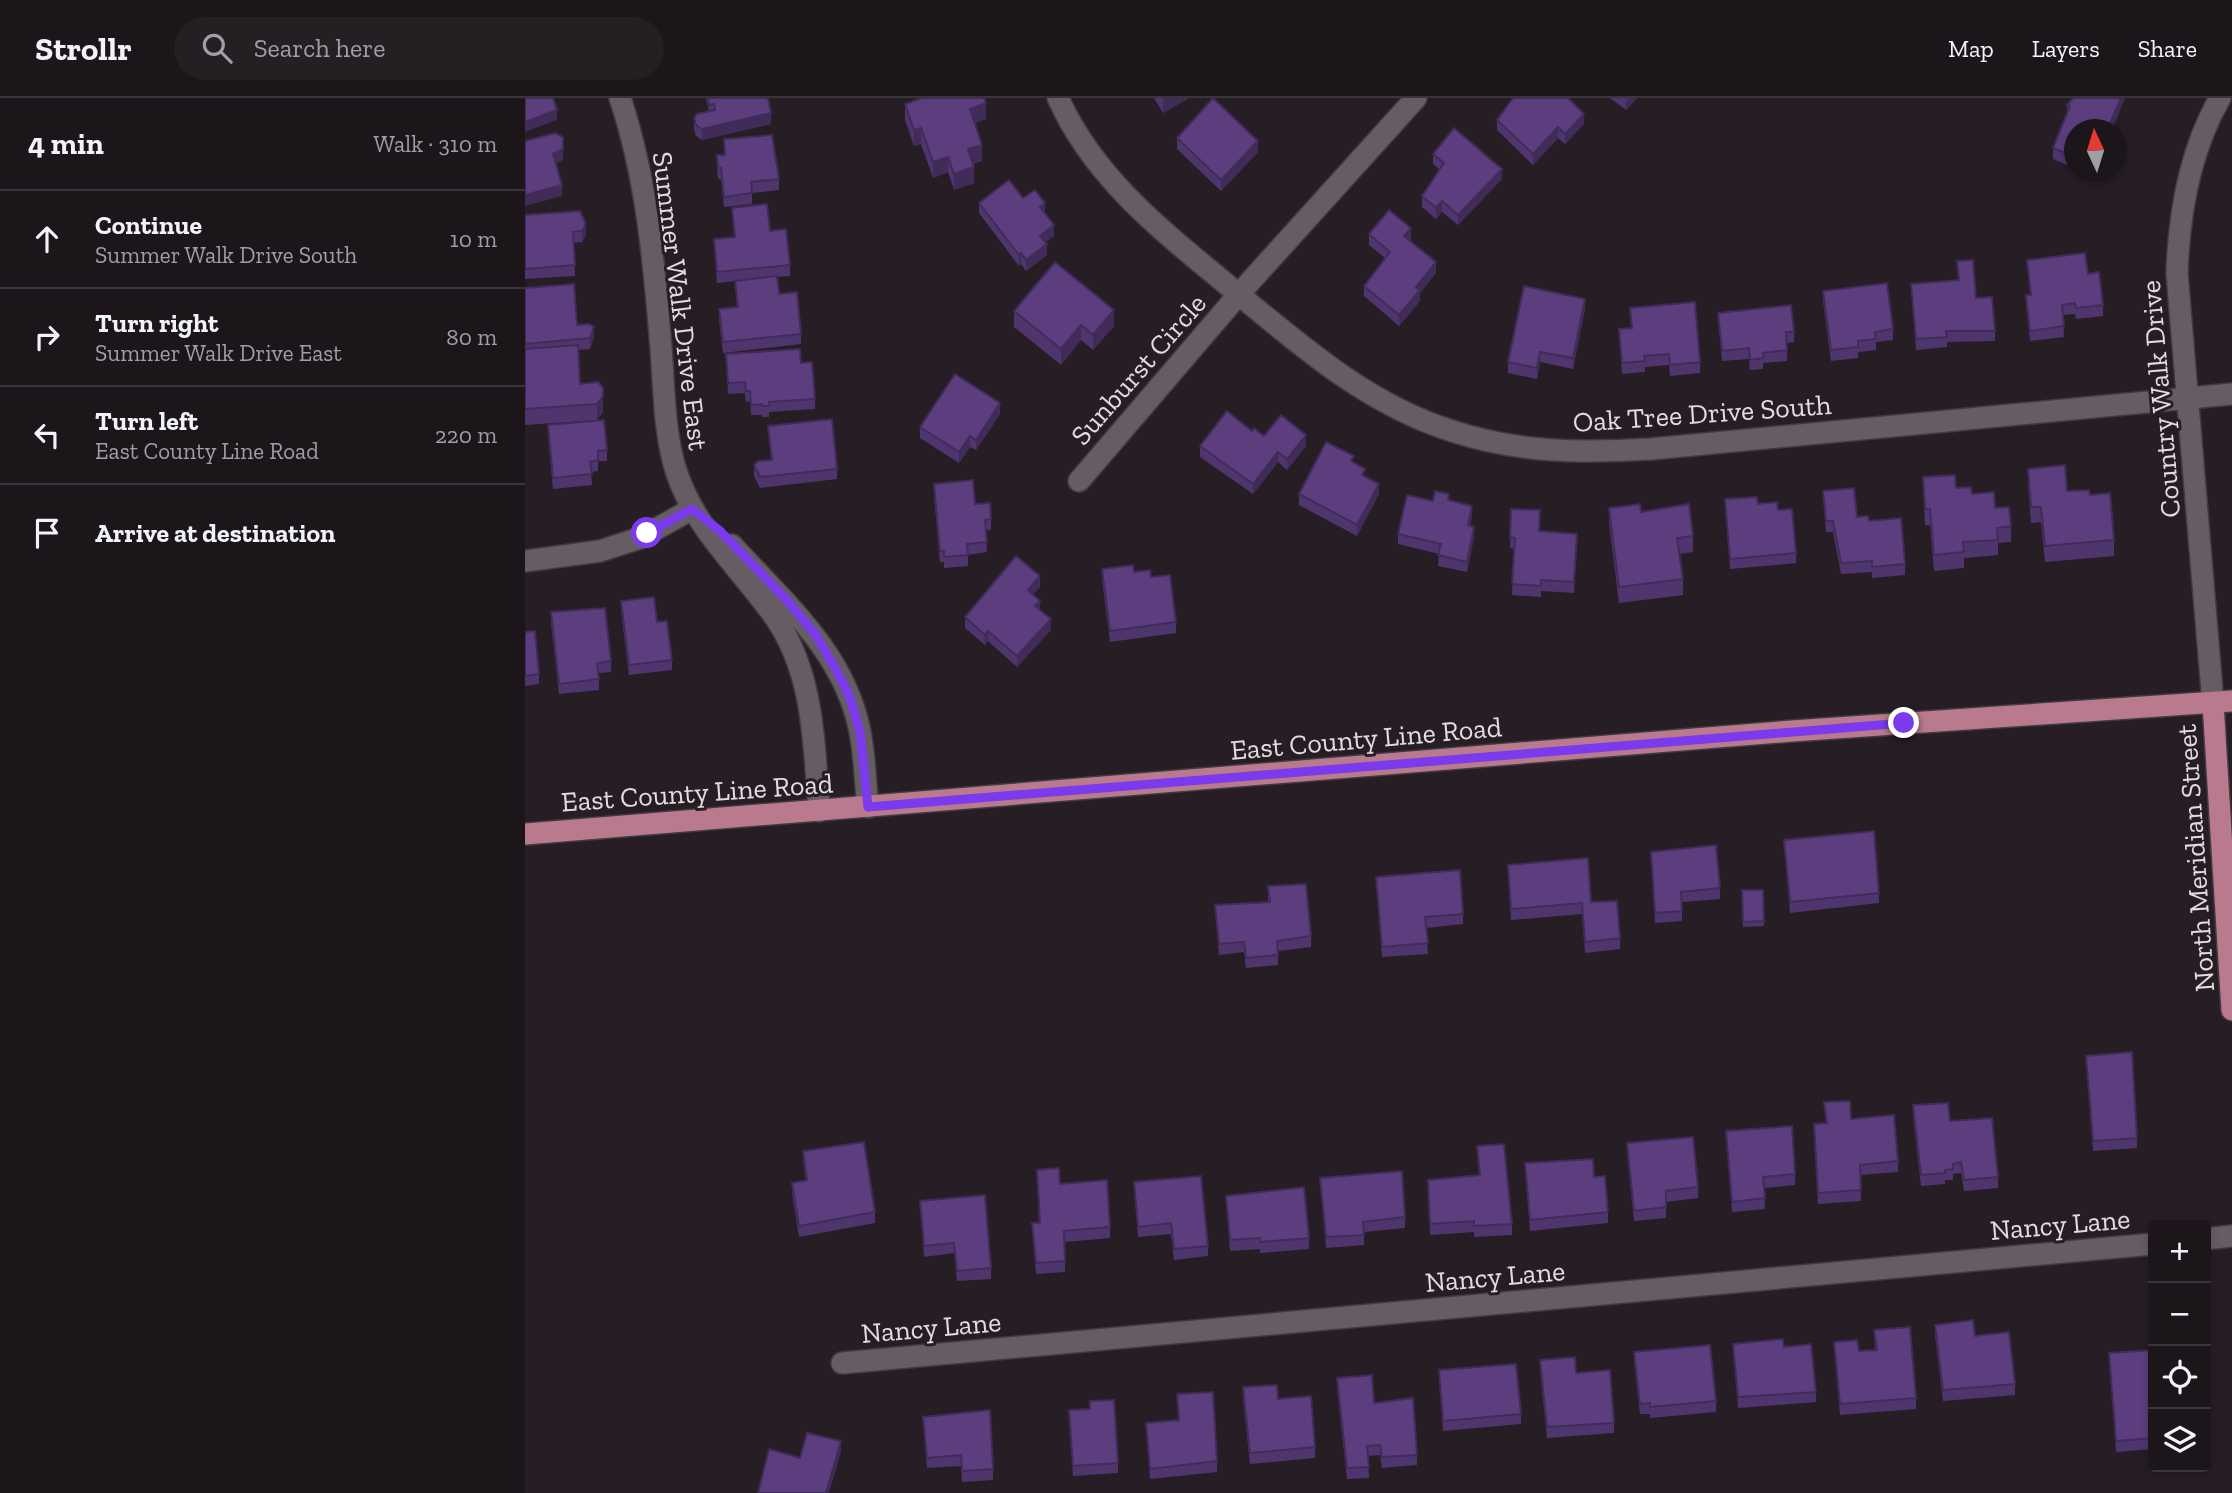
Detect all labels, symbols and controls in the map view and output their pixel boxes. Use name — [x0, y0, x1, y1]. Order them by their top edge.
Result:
search box — [174, 17, 664, 80]
text: Strollr — [35, 29, 132, 68]
icon: search — [198, 29, 236, 67]
text: Search here — [254, 32, 385, 64]
text: Map — [1948, 34, 1994, 63]
text: Layers — [2032, 34, 2100, 63]
text: Share — [2138, 34, 2197, 63]
north arrow — [2064, 119, 2127, 182]
text: 4 min — [28, 126, 104, 162]
text: Walk · 310 m — [373, 130, 497, 158]
street label: Summer Walk Drive East — [646, 150, 715, 453]
text: Continue — [95, 209, 202, 241]
icon: ahead — [28, 220, 66, 258]
text: 10 m — [450, 225, 497, 253]
text: Summer Walk Drive South — [95, 241, 357, 269]
street label: Country Walk Drive — [2134, 279, 2187, 519]
street label: Sunburst Circle — [1064, 287, 1213, 452]
text: Turn right — [95, 307, 218, 339]
icon: right — [28, 318, 66, 356]
text: 80 m — [446, 323, 497, 351]
text: Summer Walk Drive East — [95, 339, 342, 367]
street label: Oak Tree Drive South — [1572, 388, 1833, 439]
text: Turn left — [95, 405, 198, 437]
icon: left — [28, 416, 66, 454]
text: 220 m — [435, 421, 497, 449]
text: East County Line Road — [95, 437, 319, 465]
icon: arrive — [28, 514, 66, 552]
text: Arrive at destination — [95, 517, 335, 549]
route start — [631, 517, 662, 548]
route end — [1888, 707, 1919, 738]
street label: East County Line Road — [1229, 710, 1503, 767]
street label: North Meridian Street — [2170, 723, 2221, 993]
street label: East County Line Road — [560, 767, 834, 818]
street label: Nancy Lane — [1989, 1202, 2131, 1247]
map controls — [2148, 1220, 2211, 1472]
button: + — [2148, 1220, 2211, 1283]
street label: Nancy Lane — [1424, 1254, 1566, 1299]
button: − — [2148, 1283, 2211, 1346]
street label: Nancy Lane — [860, 1305, 1002, 1350]
button: locate — [2148, 1346, 2211, 1409]
button: layers — [2148, 1409, 2211, 1472]

